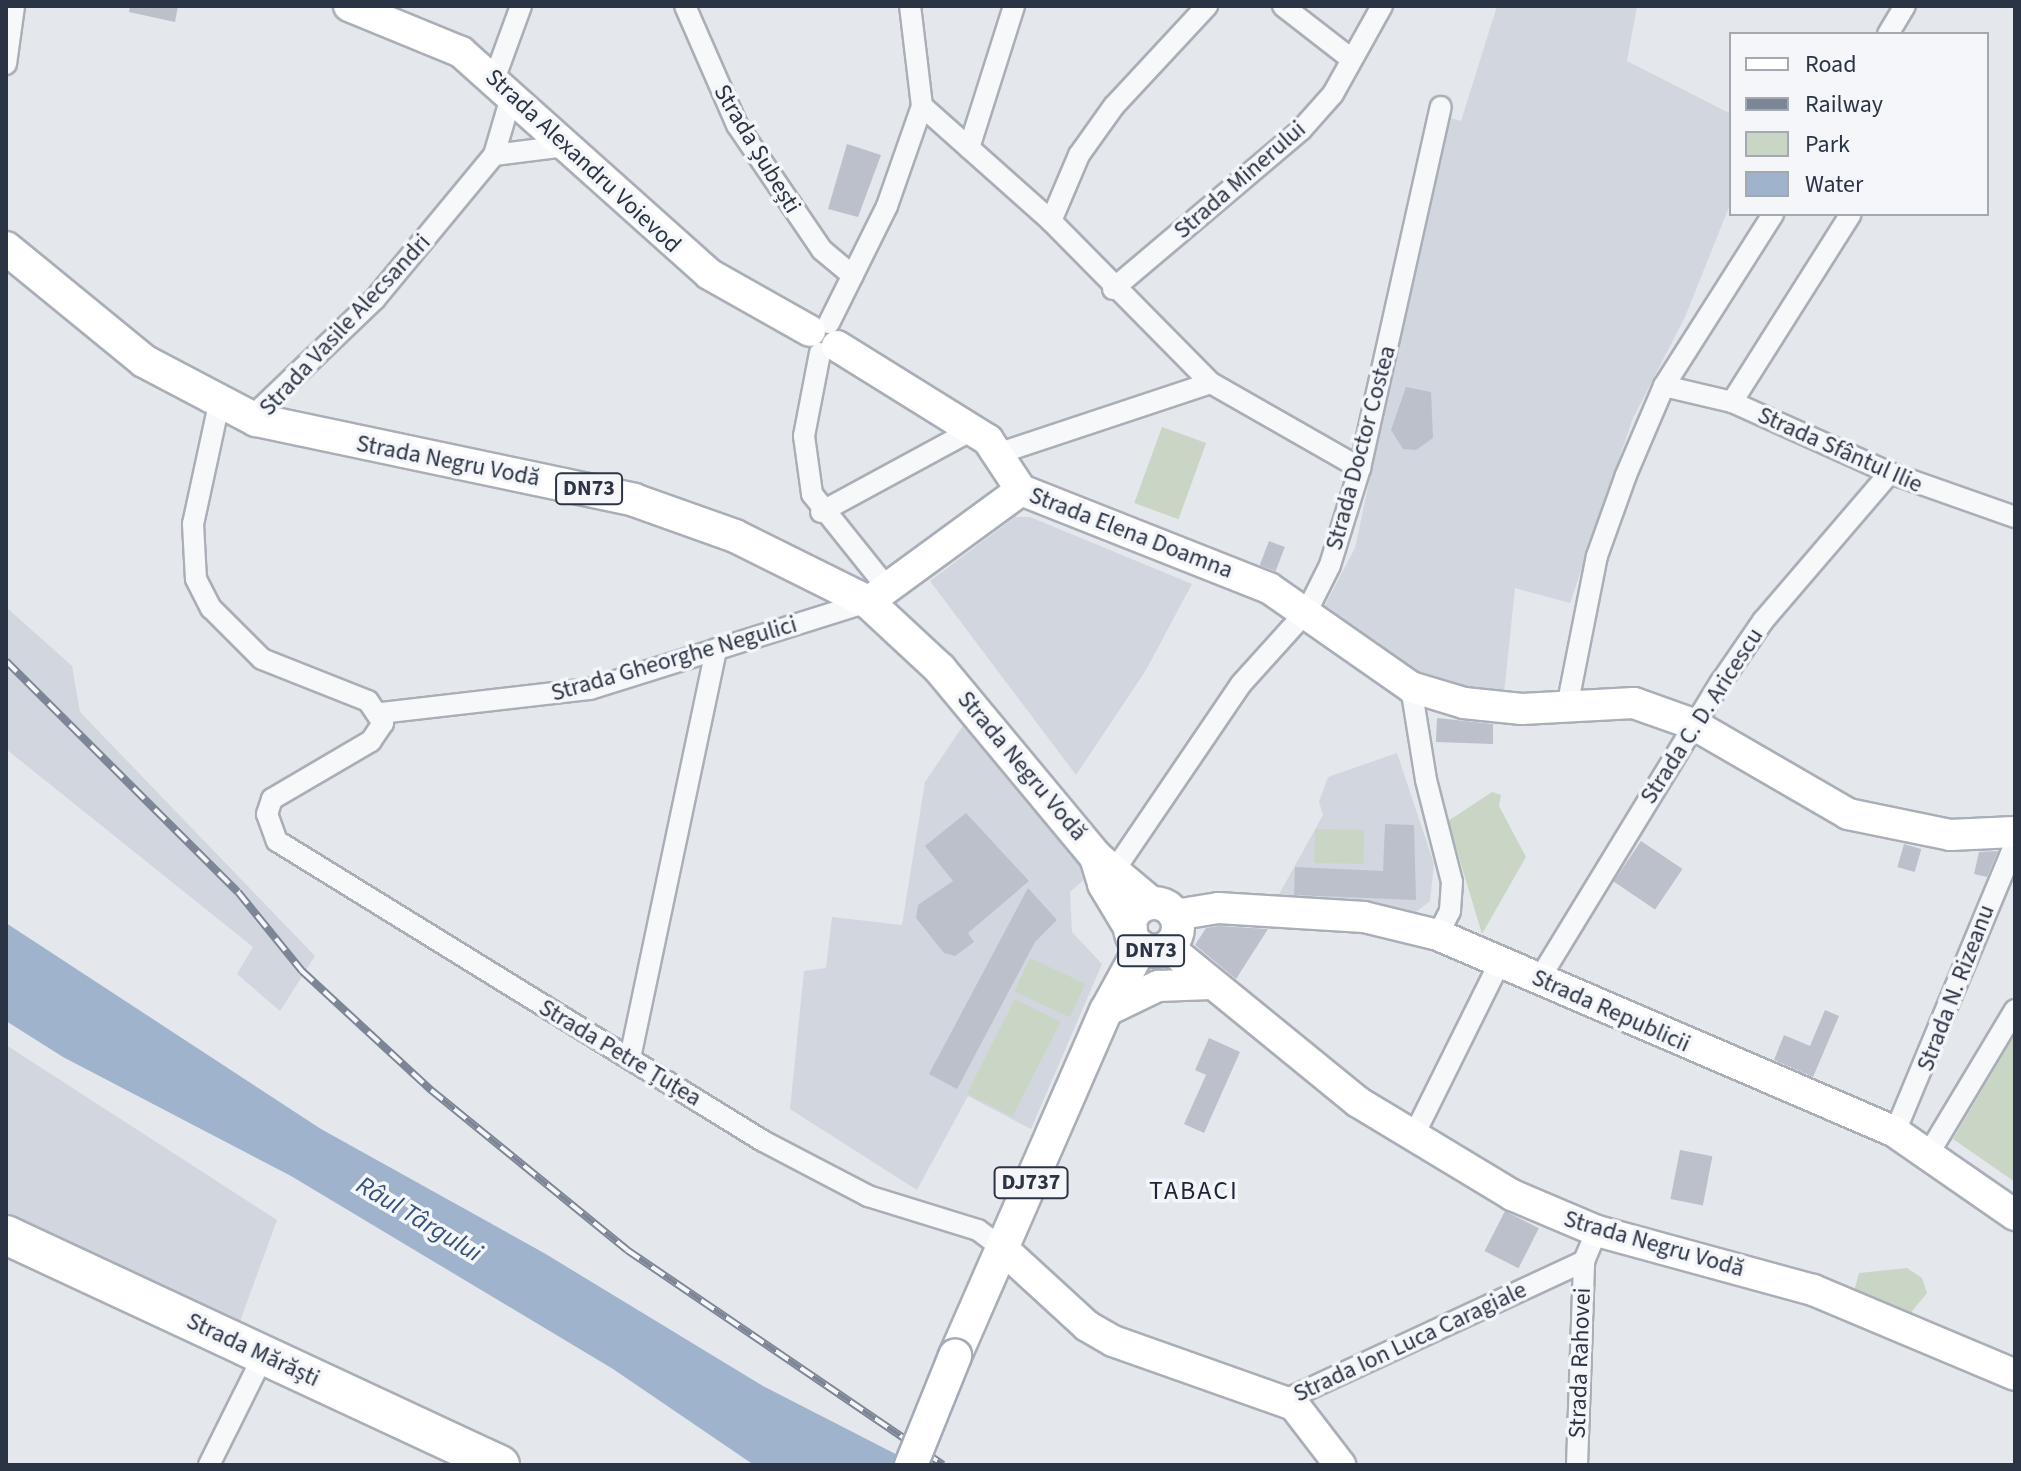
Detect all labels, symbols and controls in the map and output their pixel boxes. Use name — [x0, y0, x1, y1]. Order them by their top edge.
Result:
legend — [1729, 32, 1989, 216]
text: Road — [1805, 47, 1857, 82]
street label: Strada Alexandru Voievod — [479, 63, 687, 259]
street label: Strada Șubești — [707, 79, 807, 219]
text: Railway — [1805, 87, 1883, 122]
street label: Strada Minerului — [1168, 115, 1312, 245]
text: Park — [1805, 127, 1850, 162]
text: Water — [1805, 167, 1863, 202]
street label: Strada Vasile Alecsandri — [253, 228, 437, 422]
street label: Strada Doctor Costea — [1320, 343, 1402, 553]
street label: Strada Sfântul Ilie — [1753, 401, 1927, 499]
street label: Strada Negru Vodă — [354, 429, 542, 493]
road number: DN73 — [555, 471, 623, 507]
street label: Strada Elena Doamna — [1025, 481, 1237, 585]
street label: Strada Gheorghe Negulici — [548, 610, 800, 708]
street label: Strada C. D. Aricescu — [1634, 623, 1770, 809]
street label: Strada Negru Vodă — [951, 685, 1093, 847]
street label: Strada N. Rizeanu — [1911, 901, 2001, 1075]
road number: DN73 — [1117, 933, 1185, 969]
street label: Strada Republicii — [1527, 963, 1695, 1059]
street label: Strada Petre Țuțea — [534, 993, 706, 1113]
road number: DJ737 — [993, 1165, 1069, 1201]
water label: Râul Târgului — [351, 1169, 487, 1269]
district label: TABACI — [1149, 1175, 1239, 1207]
street label: Strada Negru Vodă — [1560, 1204, 1748, 1284]
street label: Strada Ion Luca Caragiale — [1289, 1275, 1531, 1409]
street label: Strada Rahovei — [1563, 1287, 1597, 1439]
street label: Strada Mărăști — [182, 1307, 324, 1393]

